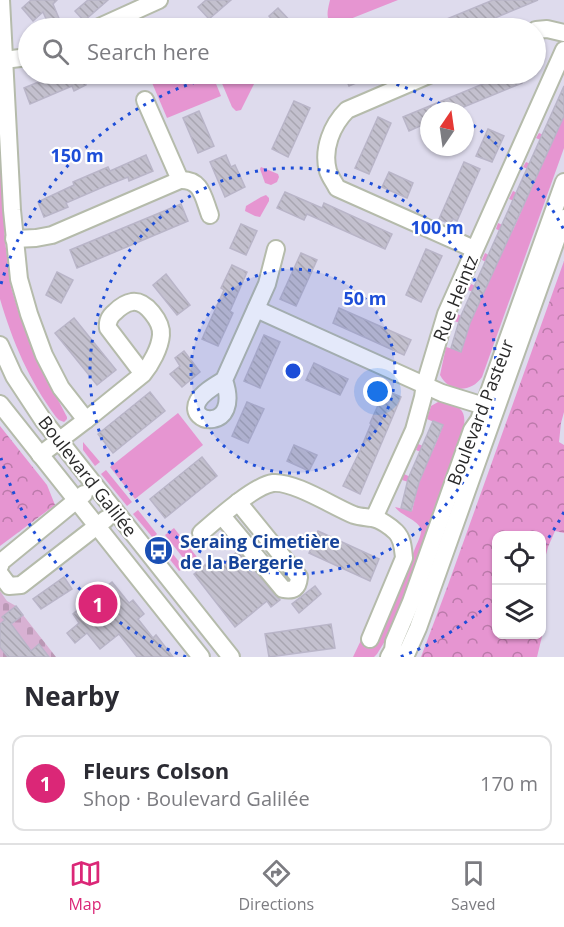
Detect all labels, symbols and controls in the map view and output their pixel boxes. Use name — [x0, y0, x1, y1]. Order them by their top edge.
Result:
search box — [18, 18, 546, 84]
icon: search — [39, 35, 72, 68]
text: Search here — [87, 36, 210, 66]
north arrow — [420, 102, 474, 156]
text: 150 m — [50, 143, 104, 167]
text: 100 m — [410, 215, 464, 239]
street label: Rue Heintz — [427, 251, 483, 345]
text: 50 m — [344, 286, 386, 310]
street label: Boulevard Pasteur — [441, 335, 519, 488]
centre of rings — [283, 361, 303, 381]
your location — [363, 377, 392, 406]
street label: Boulevard Galilée — [33, 411, 143, 541]
place label: Seraing Cimetière de la Bergerie — [180, 529, 340, 574]
map controls — [492, 531, 546, 639]
button: locate — [492, 531, 546, 585]
bus stop icon: Seraing Cimetière de la Bergerie — [143, 535, 175, 567]
pin: 1 — [78, 582, 118, 626]
button: layers — [492, 585, 546, 639]
text: Nearby — [24, 678, 119, 714]
text: Fleurs Colson — [83, 755, 229, 785]
text: 1 — [40, 770, 51, 797]
text: 170 m — [480, 770, 538, 797]
text: Shop · Boulevard Galilée — [83, 785, 310, 812]
tab: Map — [68, 857, 102, 915]
tab: Directions — [238, 857, 314, 915]
tab: Saved — [451, 857, 496, 915]

